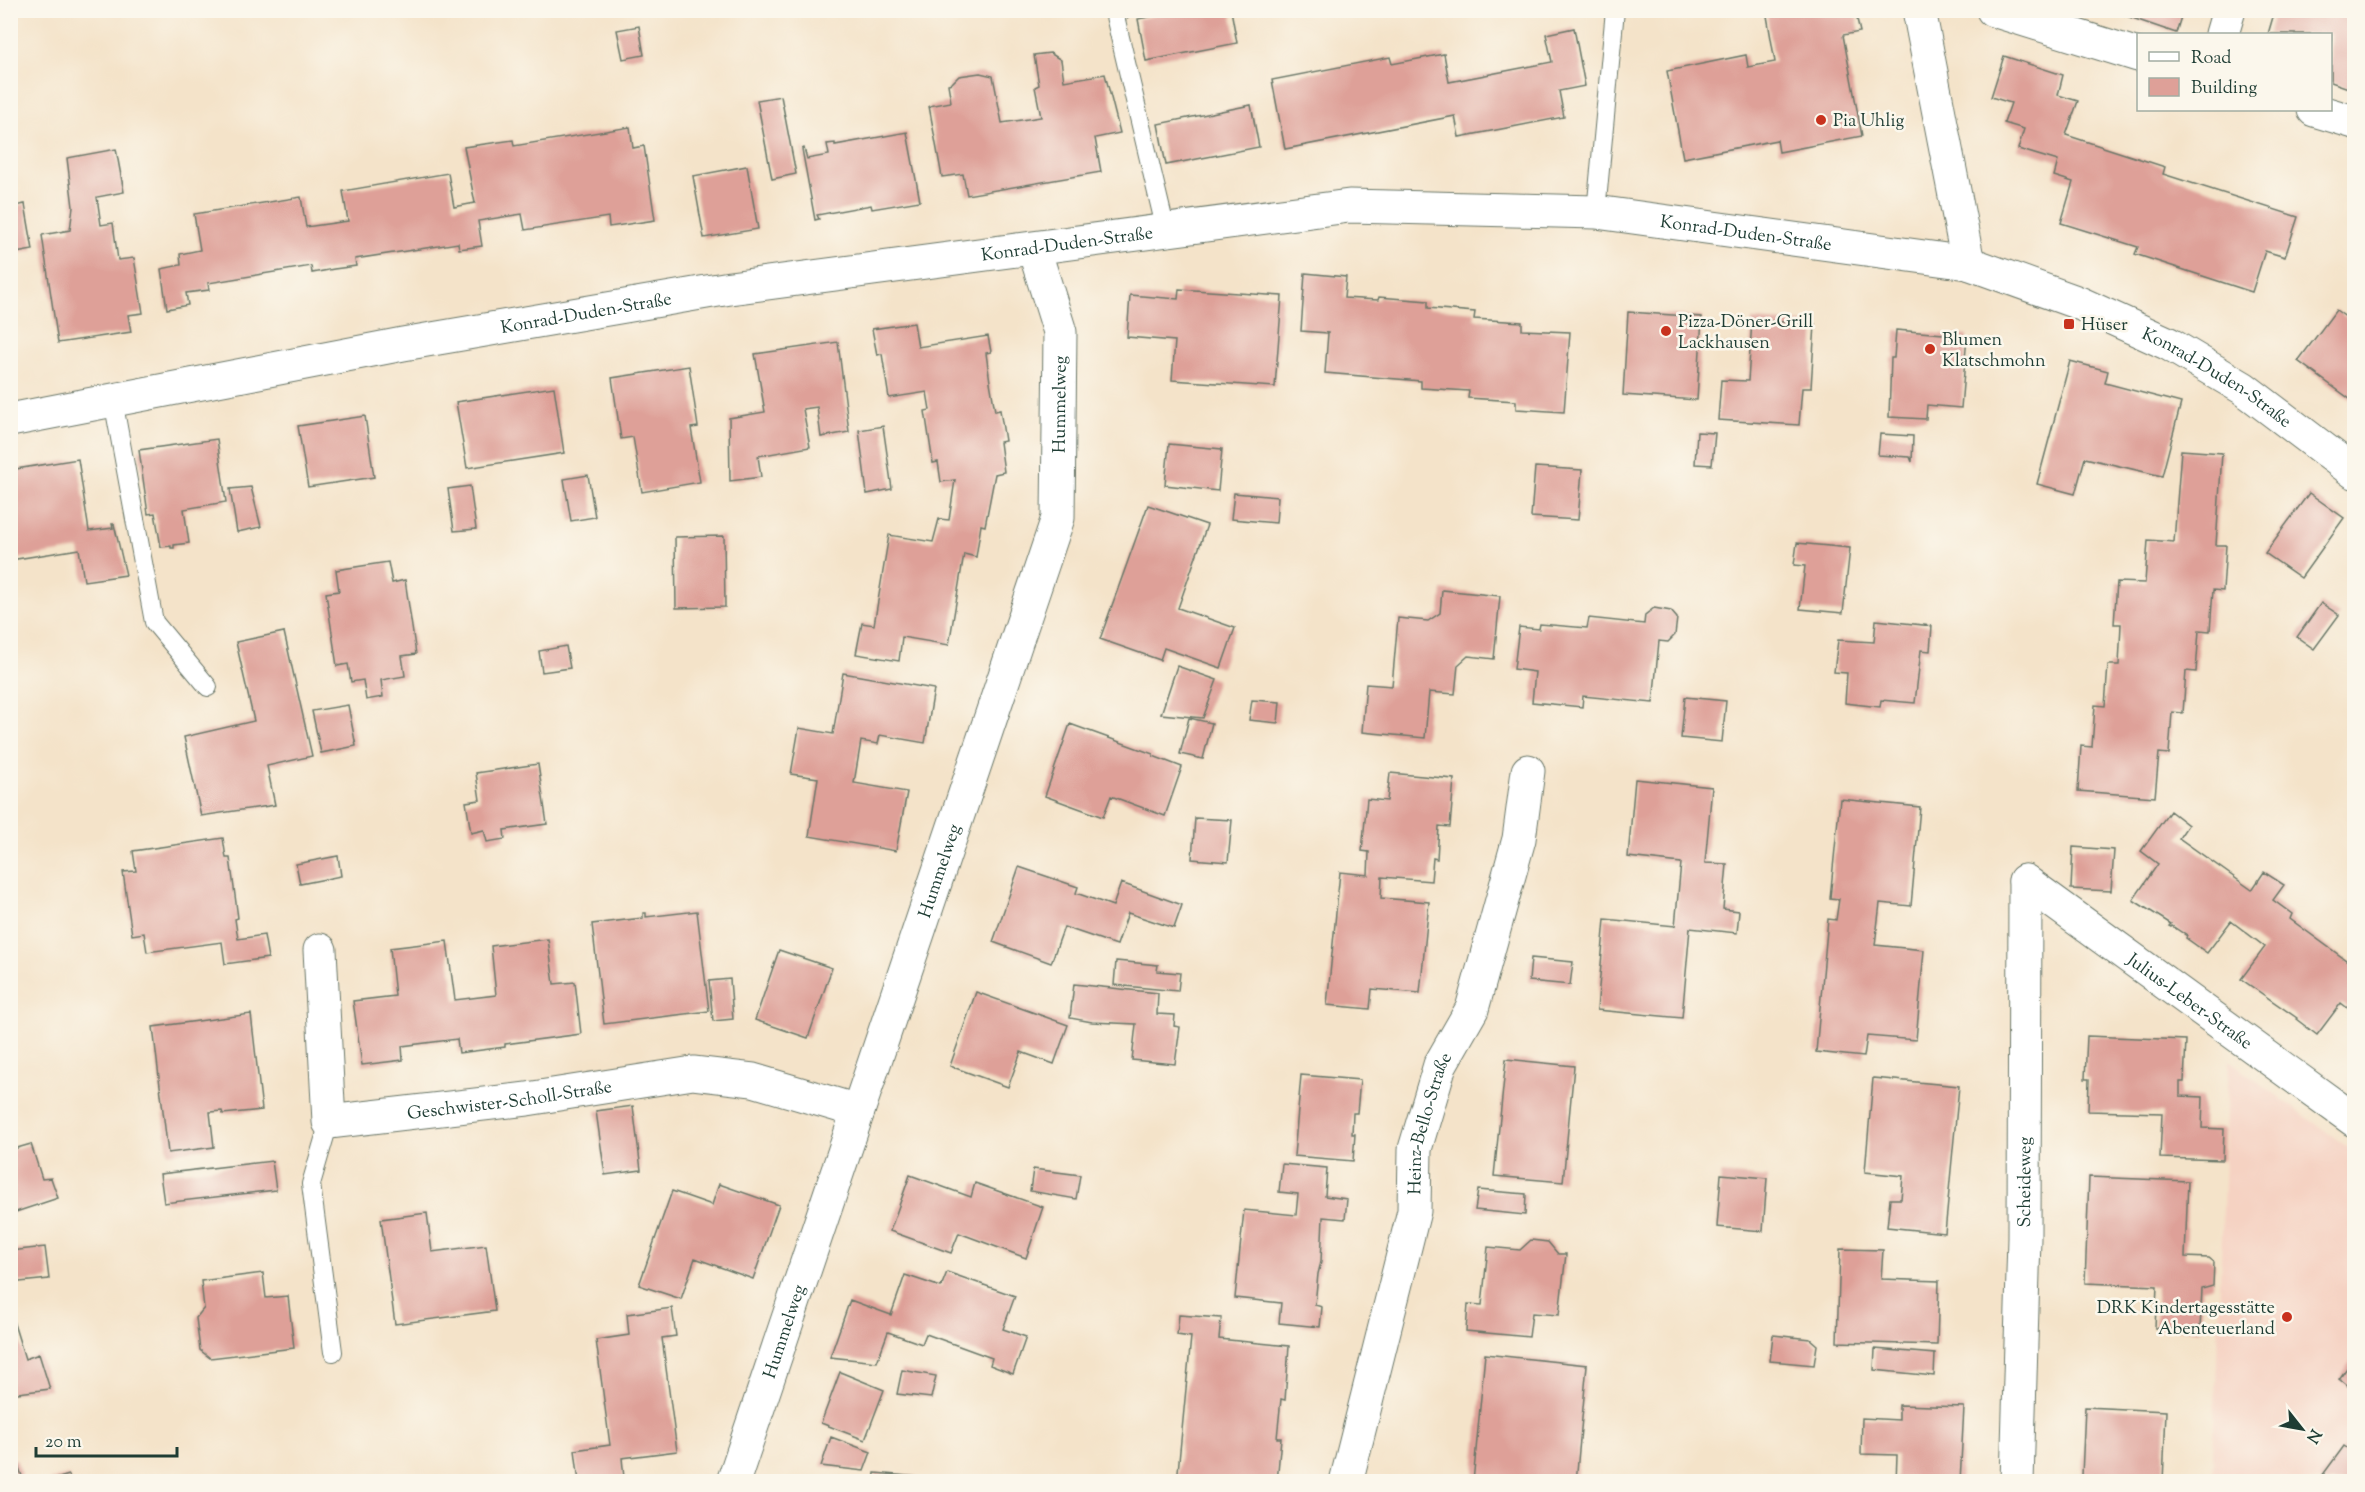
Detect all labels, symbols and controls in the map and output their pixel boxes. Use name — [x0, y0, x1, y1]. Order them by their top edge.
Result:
legend — [2137, 33, 2332, 111]
text: Road — [2191, 46, 2231, 72]
text: Building — [2191, 76, 2257, 102]
place label: Pia Uhlig — [1833, 109, 1904, 135]
marker: Pia Uhlig — [1814, 113, 1828, 127]
street label: Konrad-Duden-Straße — [1658, 210, 1833, 259]
street label: Konrad-Duden-Straße — [980, 221, 1155, 270]
street label: Konrad-Duden-Straße — [499, 287, 674, 342]
place label: Pizza-Döner-Grill Lackhausen — [1678, 310, 1813, 357]
place label: Hüser — [2081, 313, 2128, 339]
marker: Hüser — [2062, 317, 2076, 331]
street label: Konrad-Duden-Straße — [2137, 322, 2296, 435]
marker: Pizza-Döner-Grill Lackhausen — [1659, 324, 1673, 338]
place label: Blumen Klatschmohn — [1942, 328, 2046, 375]
marker: Blumen Klatschmohn — [1923, 342, 1937, 356]
street label: Hummelweg — [1048, 355, 1075, 453]
street label: Hummelweg — [913, 821, 969, 922]
street label: Julius-Leber-Straße — [2120, 948, 2257, 1057]
street label: Heinz-Bello-Straße — [1403, 1048, 1460, 1195]
street label: Geschwister-Scholl-Straße — [406, 1075, 614, 1128]
street label: Scheideweg — [2013, 1136, 2039, 1228]
street label: Hummelweg — [758, 1281, 814, 1382]
place label: DRK Kindertagesstätte Abenteuerland — [2097, 1296, 2275, 1343]
marker: DRK Kindertagesstätte Abenteuerland — [2280, 1310, 2294, 1324]
north arrow — [2272, 1399, 2332, 1459]
scale bar — [36, 1420, 177, 1458]
text: N — [2299, 1424, 2326, 1447]
text: 20 m — [45, 1430, 82, 1456]

